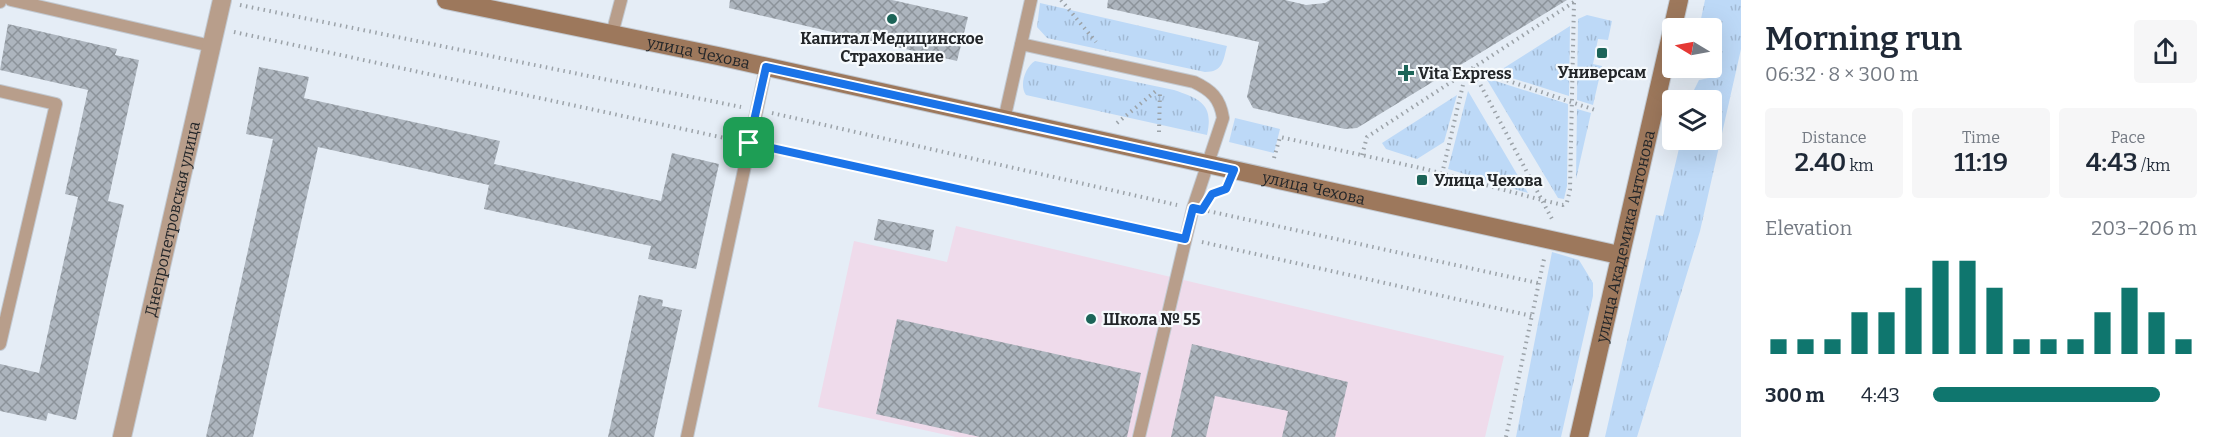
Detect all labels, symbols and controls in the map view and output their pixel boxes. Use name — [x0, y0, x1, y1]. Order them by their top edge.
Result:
marker: Капитал Медицинское Страхование — [885, 12, 899, 26]
north arrow — [1662, 18, 1722, 78]
map controls — [1662, 18, 1722, 150]
text: Morning run — [1765, 19, 1962, 59]
button: share — [2134, 20, 2197, 83]
place label: Капитал Медицинское Страхование — [800, 29, 984, 66]
street label: улица Чехова — [644, 32, 752, 73]
marker: Универсам — [1595, 46, 1609, 60]
text: 06:32 · 8 × 300 m — [1765, 62, 1919, 86]
place label: Универсам — [1558, 63, 1646, 82]
place label: Vita Express — [1418, 64, 1512, 83]
marker: Vita Express — [1399, 66, 1413, 80]
button: layers — [1662, 90, 1722, 150]
pin — [723, 117, 774, 168]
street label: Днепропетровская улица — [141, 119, 204, 318]
icon: arrive — [732, 126, 765, 159]
street label: улица Академика Антонова — [1592, 128, 1659, 345]
text: Distance — [1802, 128, 1866, 147]
text: Time — [1962, 128, 2000, 147]
text: Pace — [2111, 128, 2145, 147]
text: 2.40 — [1794, 147, 1846, 178]
text: 11:19 — [1954, 147, 2008, 178]
text: 4:43 — [2086, 147, 2138, 178]
text: km — [1846, 156, 1874, 175]
text: /km — [2138, 156, 2170, 175]
street label: улица Чехова — [1260, 167, 1367, 209]
place label: Улица Чехова — [1434, 171, 1543, 190]
marker: Улица Чехова — [1415, 173, 1429, 187]
text: Elevation — [1765, 216, 1852, 240]
text: 203–206 m — [2091, 216, 2197, 240]
place label: Школа № 55 — [1103, 310, 1201, 329]
marker: Школа № 55 — [1084, 312, 1098, 326]
text: 300 m — [1765, 383, 1825, 407]
text: 4:43 — [1861, 383, 1900, 407]

